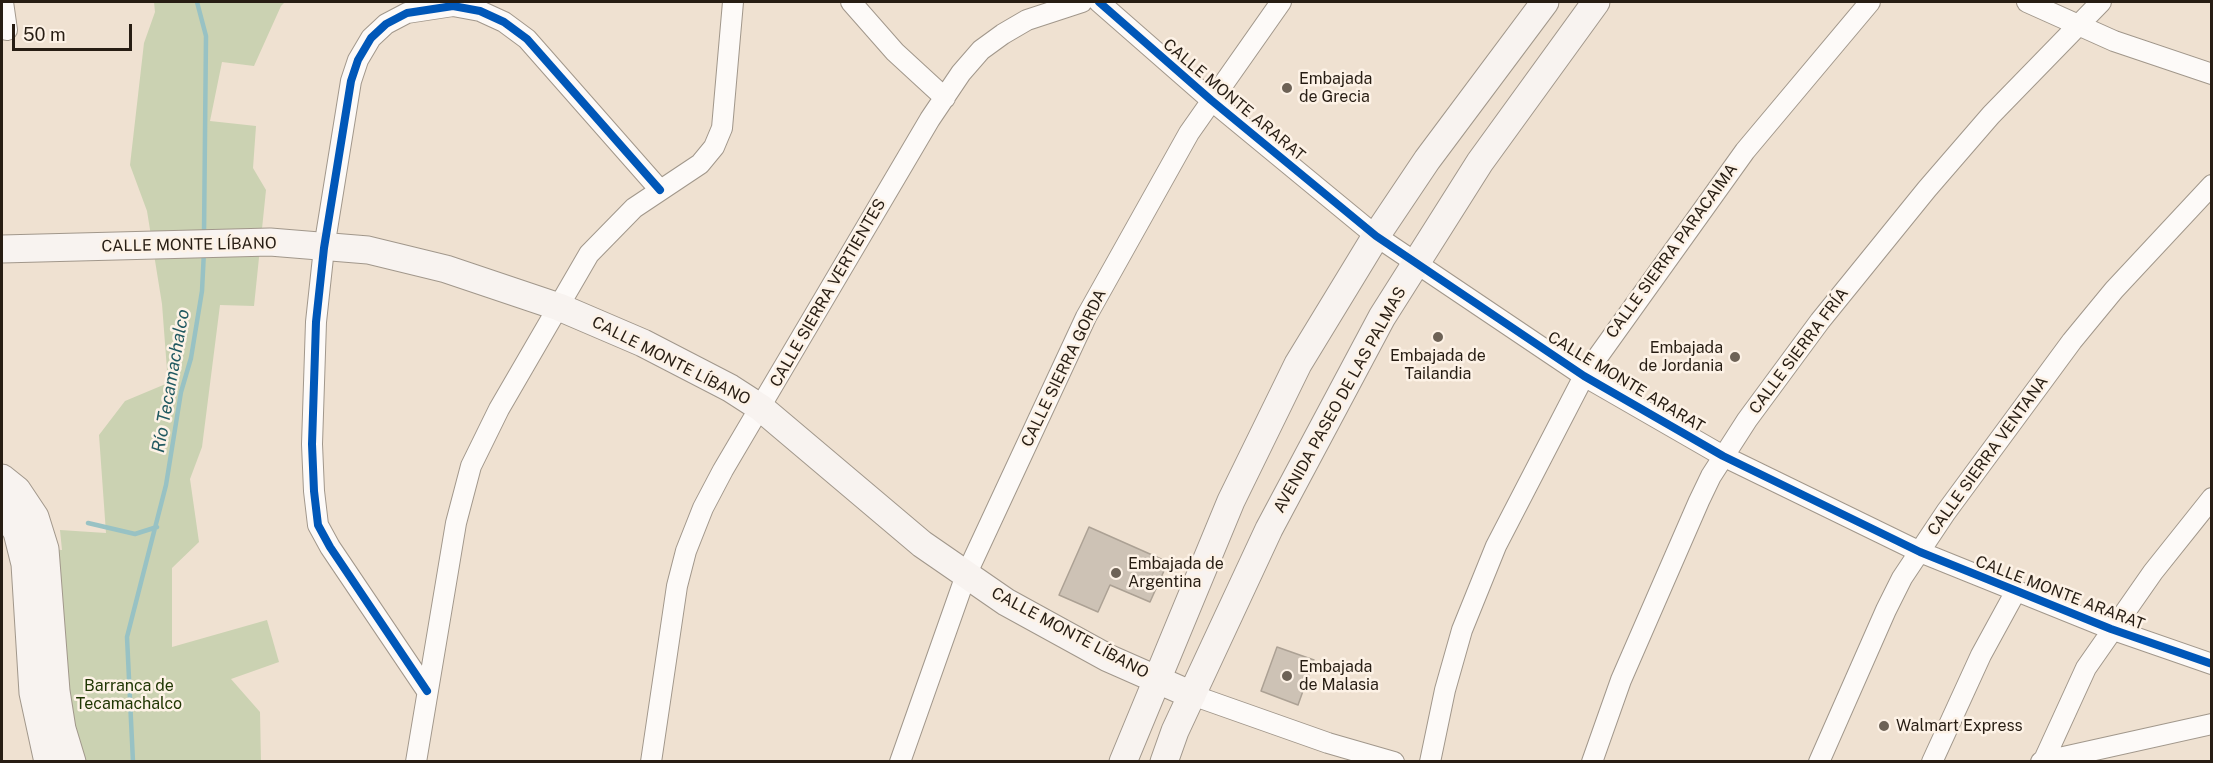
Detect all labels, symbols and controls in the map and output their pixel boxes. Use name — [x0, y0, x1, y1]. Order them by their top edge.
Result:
scale bar — [15, 12, 135, 50]
text: 50 m — [23, 24, 66, 45]
street label: CALLE MONTE ARARAT — [1159, 35, 1309, 165]
place label: Embajada de Grecia — [1299, 69, 1372, 107]
marker: Embajada de Grecia — [1280, 81, 1294, 95]
street label: CALLE SIERRA PARACAIMA — [1602, 160, 1742, 342]
street label: CALLE SIERRA VERTIENTES — [766, 195, 890, 391]
street label: CALLE MONTE LÍBANO — [101, 234, 277, 256]
street label: AVENIDA PASEO DE LAS PALMAS — [1270, 284, 1410, 516]
street label: CALLE SIERRA FRÍA — [1745, 284, 1853, 418]
street label: CALLE SIERRA GORDA — [1017, 286, 1111, 450]
water label: Río Tecamachalco — [148, 308, 194, 454]
street label: CALLE MONTE LÍBANO — [589, 313, 753, 409]
street label: CALLE MONTE ARARAT — [1544, 328, 1708, 436]
marker: Embajada de Tailandia — [1431, 330, 1445, 344]
place label: Embajada de Jordania — [1639, 338, 1723, 376]
place label: Embajada de Tailandia — [1390, 346, 1486, 384]
marker: Embajada de Jordania — [1728, 350, 1742, 364]
street label: CALLE SIERRA VENTANA — [1924, 373, 2052, 539]
street label: CALLE MONTE ARARAT — [1973, 552, 2147, 634]
place label: Embajada de Argentina — [1128, 554, 1224, 592]
marker: Embajada de Argentina — [1109, 566, 1123, 580]
street label: CALLE MONTE LÍBANO — [988, 583, 1152, 683]
place label: Embajada de Malasia — [1299, 657, 1379, 695]
marker: Embajada de Malasia — [1280, 669, 1294, 683]
park label: Barranca de Tecamachalco — [76, 676, 182, 714]
place label: Walmart Express — [1896, 716, 2023, 736]
marker: Walmart Express — [1877, 719, 1891, 733]

